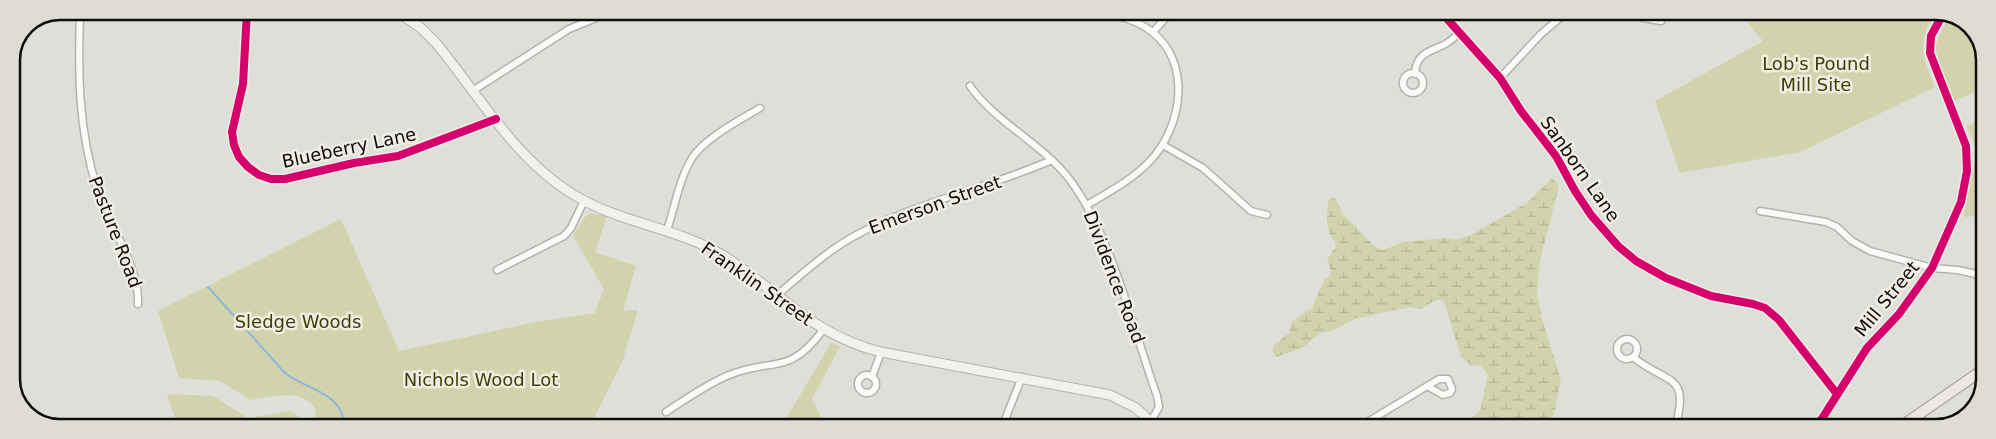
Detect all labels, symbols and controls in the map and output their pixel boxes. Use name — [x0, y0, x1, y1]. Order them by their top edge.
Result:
park label: Lob's Pound Mill Site — [1762, 53, 1870, 95]
street label: Sanborn Lane — [1536, 112, 1625, 226]
street label: Blueberry Lane — [280, 123, 418, 172]
street label: Emerson Street — [866, 171, 1004, 238]
street label: Pasture Road — [85, 173, 146, 291]
street label: Dividence Road — [1080, 208, 1149, 346]
street label: Franklin Street — [698, 237, 817, 330]
street label: Mill Street — [1850, 257, 1923, 341]
park label: Sledge Woods — [235, 311, 361, 332]
park label: Nichols Wood Lot — [404, 369, 558, 390]

